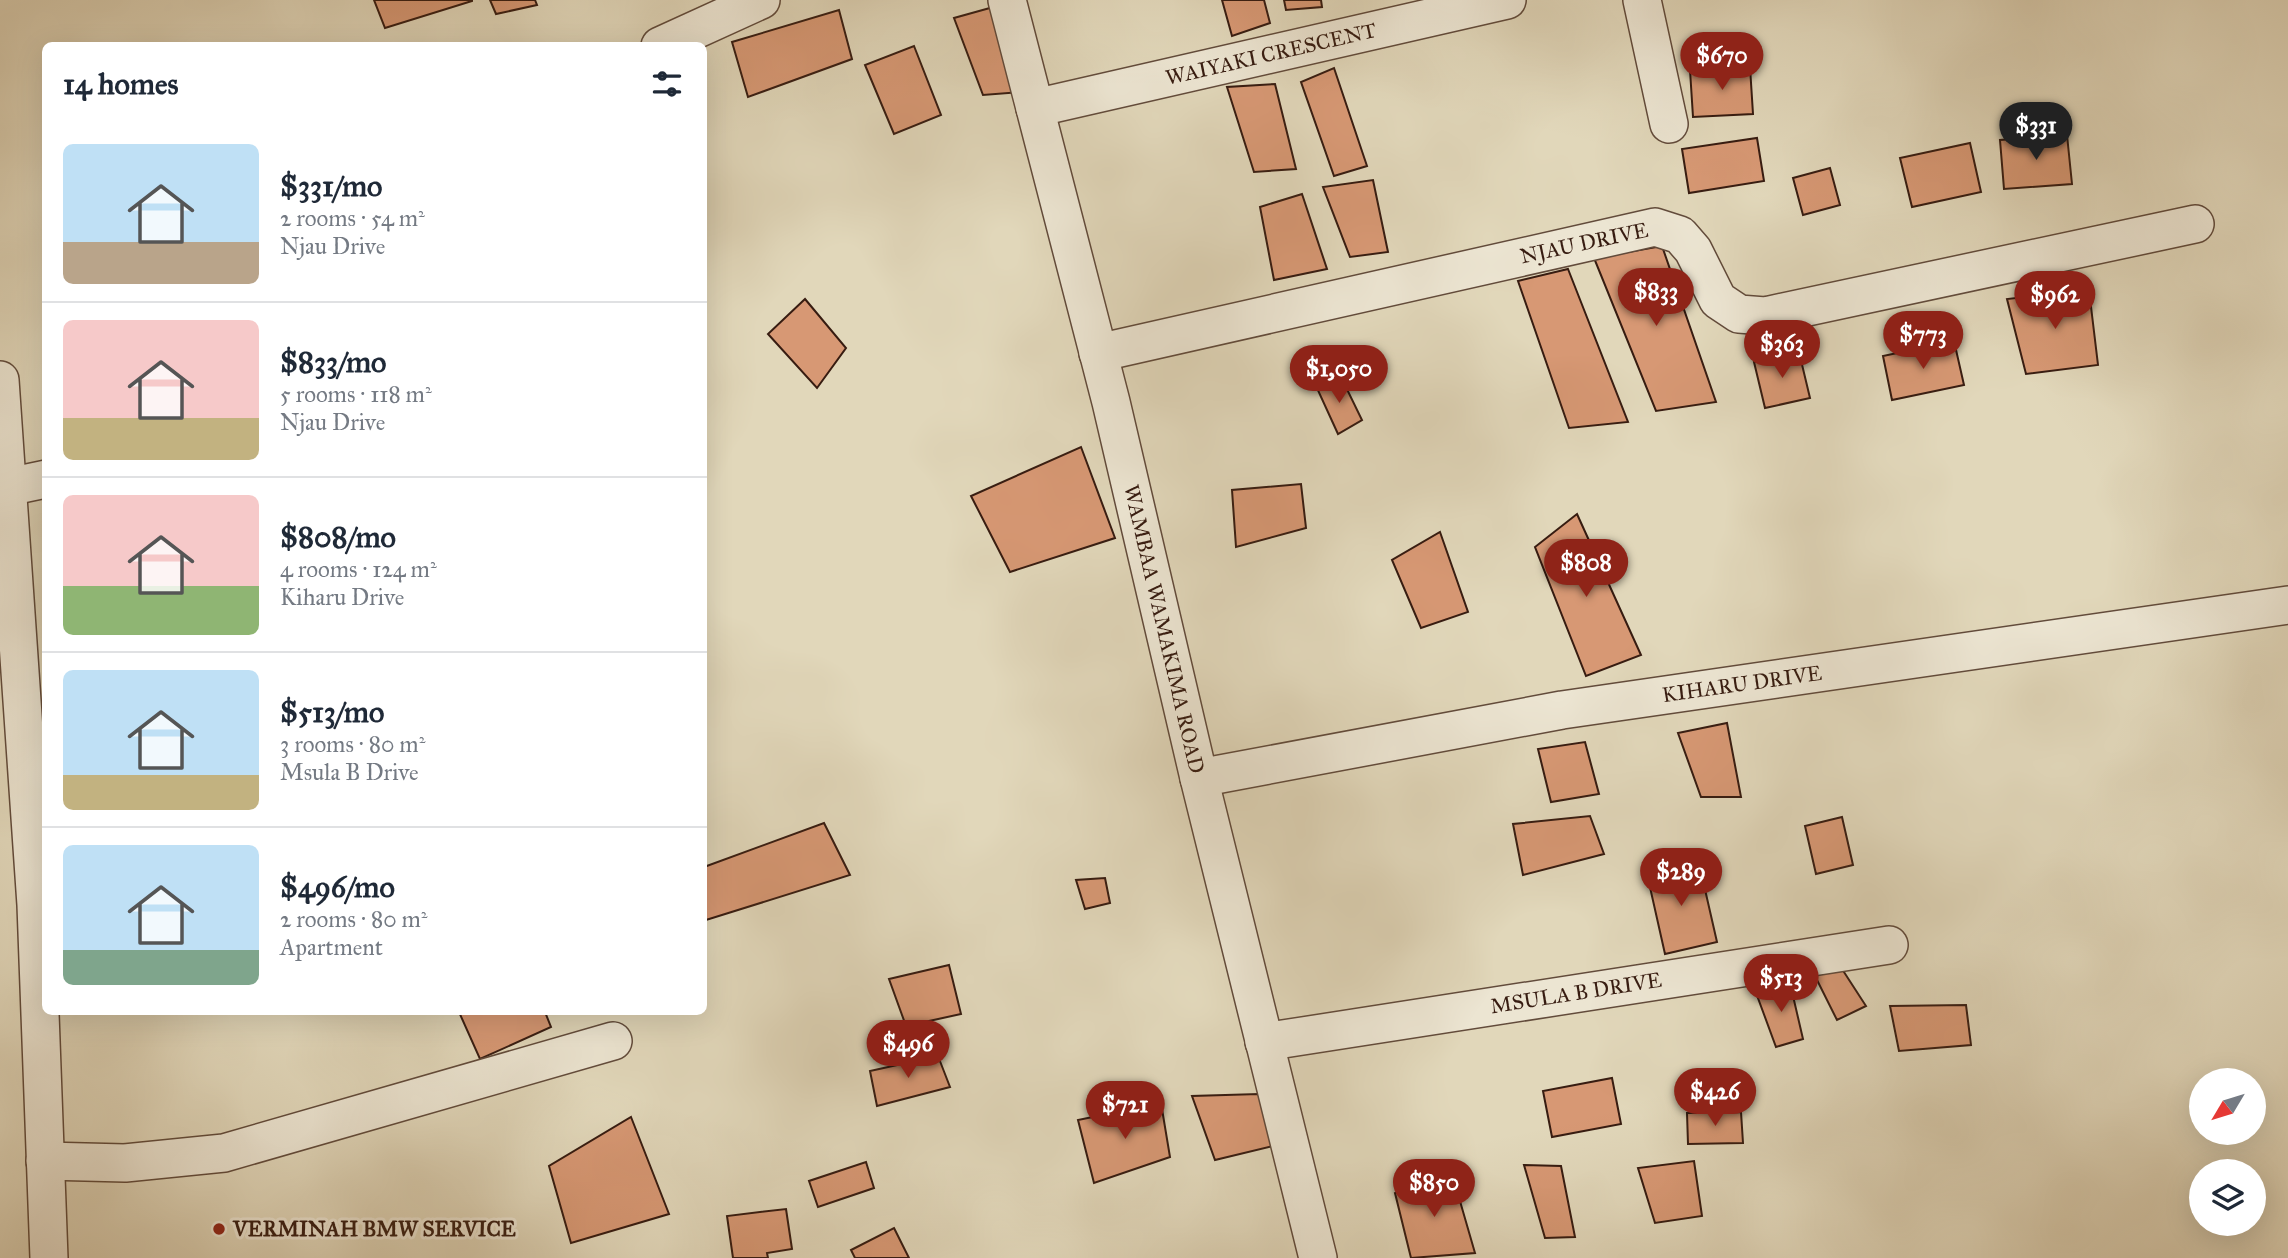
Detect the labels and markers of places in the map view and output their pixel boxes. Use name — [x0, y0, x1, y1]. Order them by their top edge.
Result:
pin: $670 — [1681, 32, 1763, 92]
pin: $331 — [1995, 102, 2077, 162]
pin: $833 — [1615, 268, 1697, 328]
pin: $962 — [2014, 272, 2096, 331]
pin: $773 — [1882, 312, 1964, 371]
pin: $363 — [1741, 320, 1823, 380]
pin: $1,050 — [1282, 346, 1396, 405]
pin: $808 — [1545, 540, 1627, 599]
pin: $289 — [1640, 848, 1722, 908]
pin: $513 — [1740, 954, 1822, 1014]
pin: $496 — [867, 1020, 949, 1080]
pin: $426 — [1674, 1068, 1756, 1128]
pin: $721 — [1084, 1082, 1166, 1141]
pin: $850 — [1393, 1160, 1475, 1219]
place label: VERMINAH BMW SERVICE — [232, 1216, 516, 1242]
marker: VERMINAH BMW SERVICE — [211, 1221, 227, 1237]

